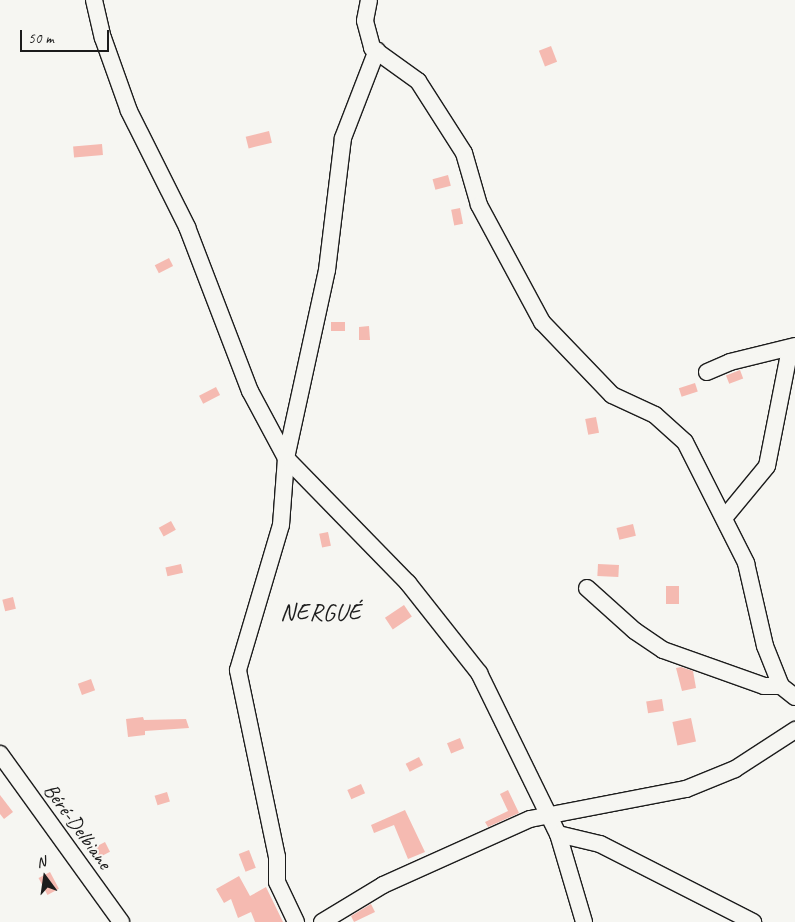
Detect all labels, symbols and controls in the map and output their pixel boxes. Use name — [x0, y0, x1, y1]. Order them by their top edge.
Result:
scale bar — [22, 20, 111, 52]
text: 50 m — [28, 29, 54, 48]
district label: NERGUÉ — [279, 599, 363, 627]
street label: Béré-Delbiane — [38, 778, 118, 874]
north arrow — [20, 852, 70, 902]
text: N — [35, 853, 48, 871]

